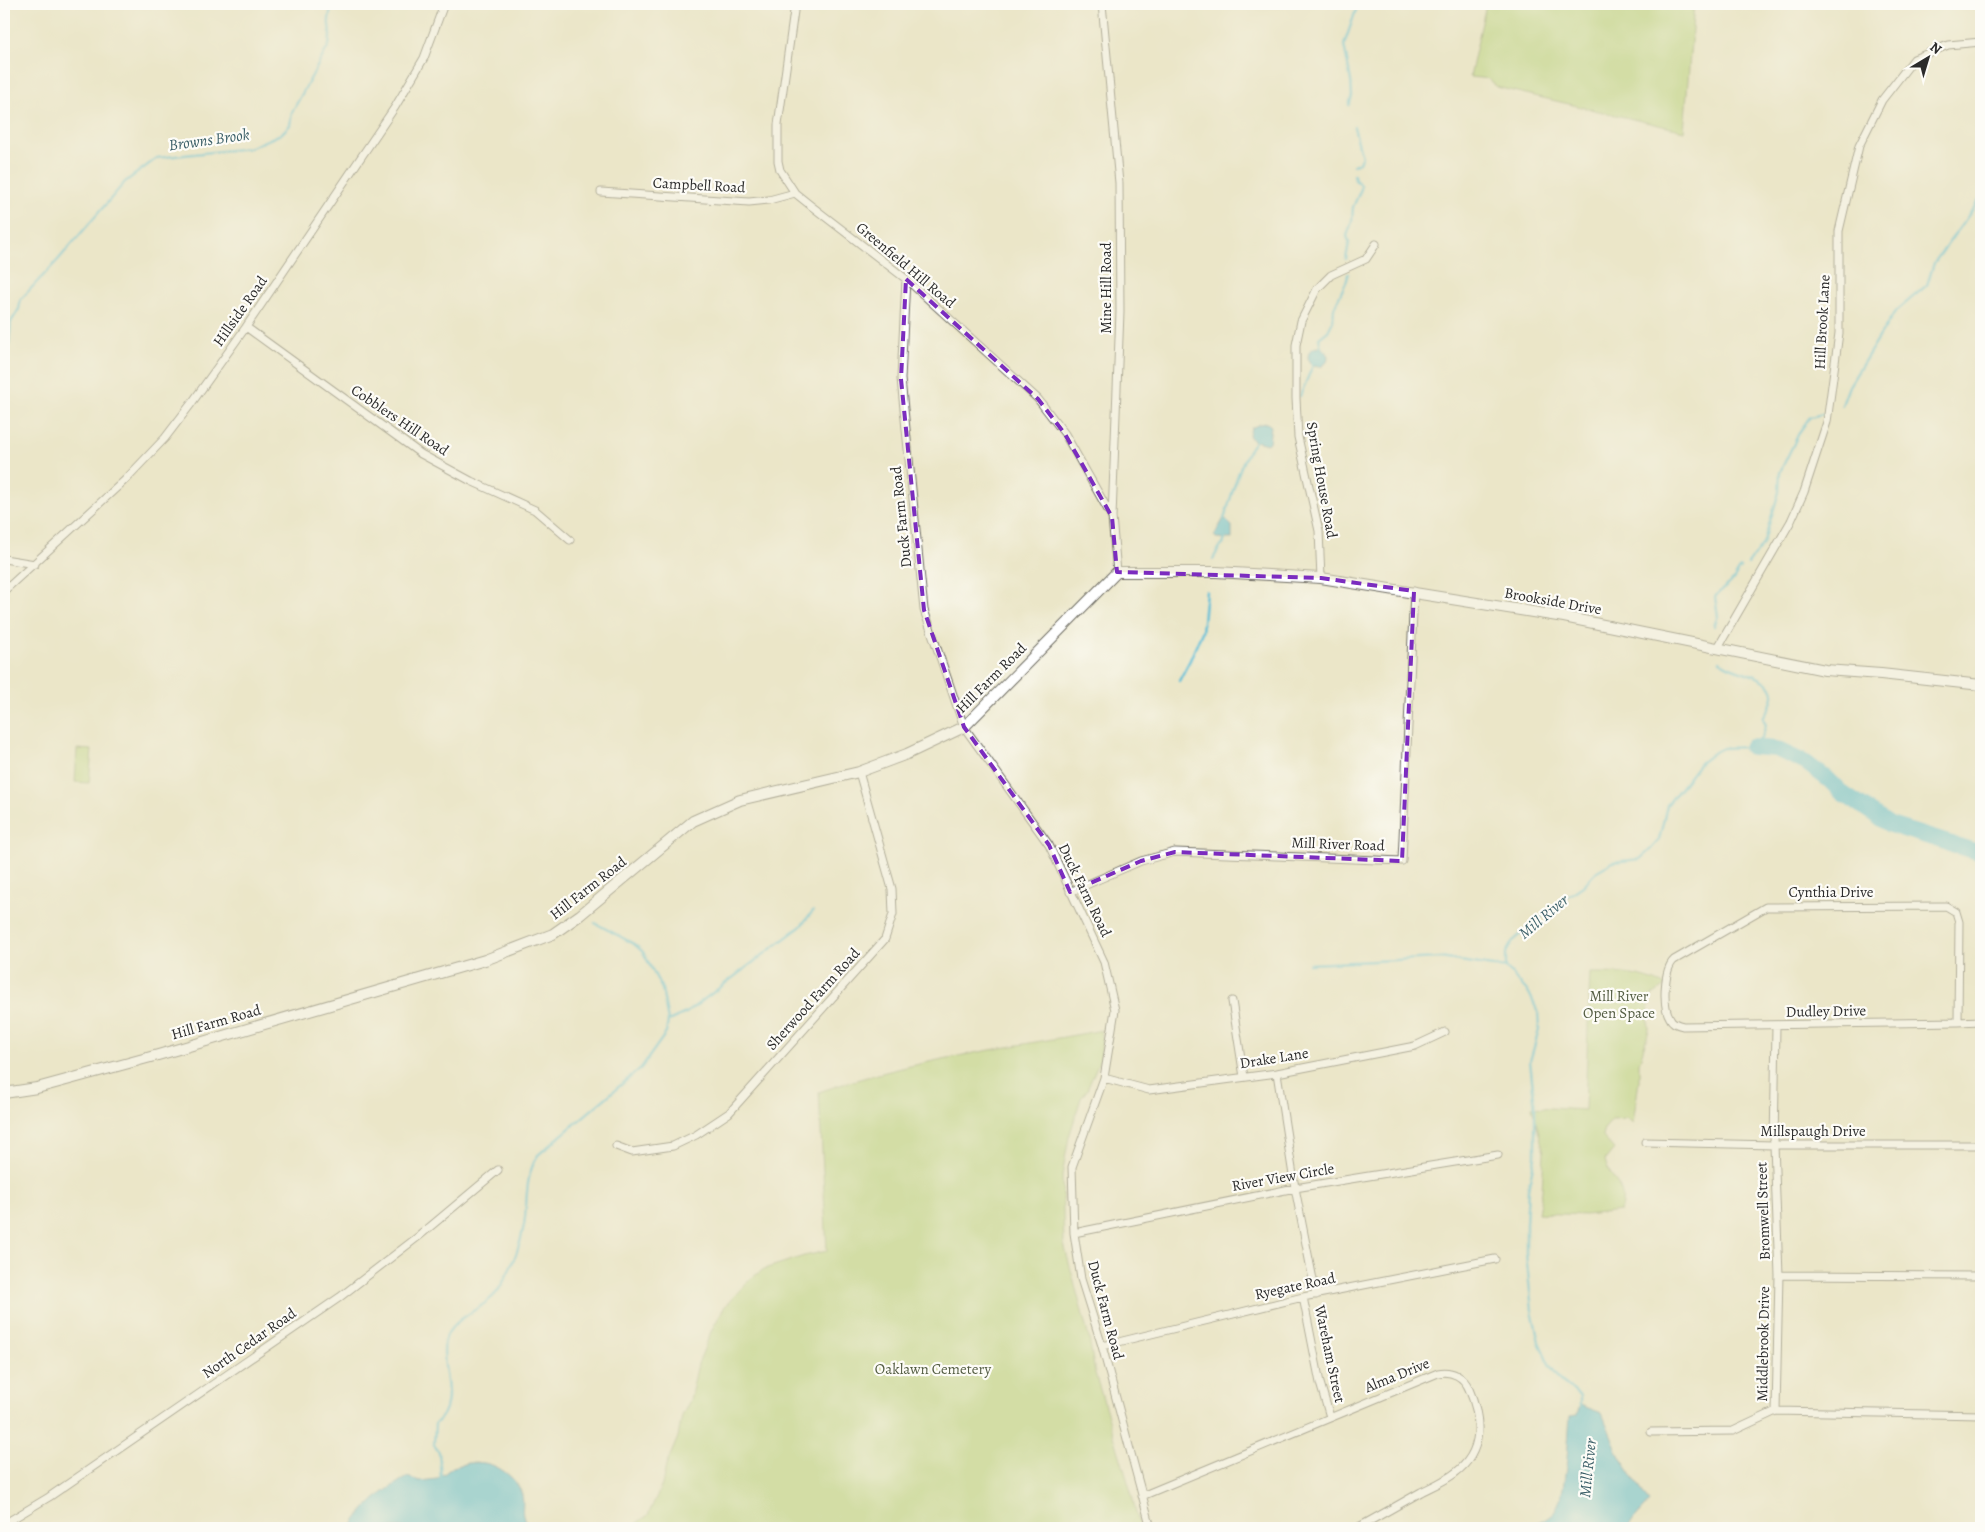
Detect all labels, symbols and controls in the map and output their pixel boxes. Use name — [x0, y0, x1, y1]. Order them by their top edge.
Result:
north arrow — [1902, 32, 1952, 82]
text: N — [1926, 38, 1946, 59]
water label: Browns Brook — [167, 123, 251, 157]
street label: Campbell Road — [652, 173, 747, 197]
street label: Greenfield Hill Road — [852, 217, 961, 313]
street label: Mine Hill Road — [1096, 241, 1116, 334]
street label: Hillside Road — [208, 271, 272, 350]
street label: Hill Brook Lane — [1810, 274, 1834, 370]
street label: Cobblers Hill Road — [347, 380, 454, 461]
street label: Spring House Road — [1302, 420, 1342, 541]
street label: Duck Farm Road — [886, 464, 916, 569]
street label: Brookside Drive — [1503, 583, 1603, 619]
street label: Hill Farm Road — [951, 638, 1031, 718]
street label: Mill River Road — [1291, 832, 1386, 856]
street label: Duck Farm Road — [1054, 840, 1117, 941]
street label: Hill Farm Road — [546, 851, 631, 924]
street label: Cynthia Drive — [1789, 882, 1874, 902]
water label: Mill River — [1514, 889, 1574, 944]
street label: Sherwood Farm Road — [762, 943, 865, 1054]
park label: Mill River Open Space — [1583, 986, 1655, 1023]
street label: Hill Farm Road — [169, 999, 264, 1044]
street label: Dudley Drive — [1786, 1000, 1867, 1022]
street label: Drake Lane — [1238, 1043, 1310, 1073]
street label: Millspaugh Drive — [1760, 1121, 1866, 1141]
street label: River View Circle — [1230, 1158, 1336, 1196]
street label: Bromwell Street — [1751, 1161, 1775, 1260]
street label: Duck Farm Road — [1083, 1258, 1129, 1363]
street label: Ryegate Road — [1253, 1267, 1338, 1304]
street label: Middlebrook Drive — [1752, 1286, 1774, 1402]
street label: Wareham Street — [1310, 1302, 1350, 1405]
street label: North Cedar Road — [198, 1303, 301, 1383]
street label: Alma Drive — [1361, 1353, 1433, 1397]
park label: Oaklawn Cemetery — [875, 1359, 991, 1379]
water label: Mill River — [1574, 1437, 1602, 1499]

